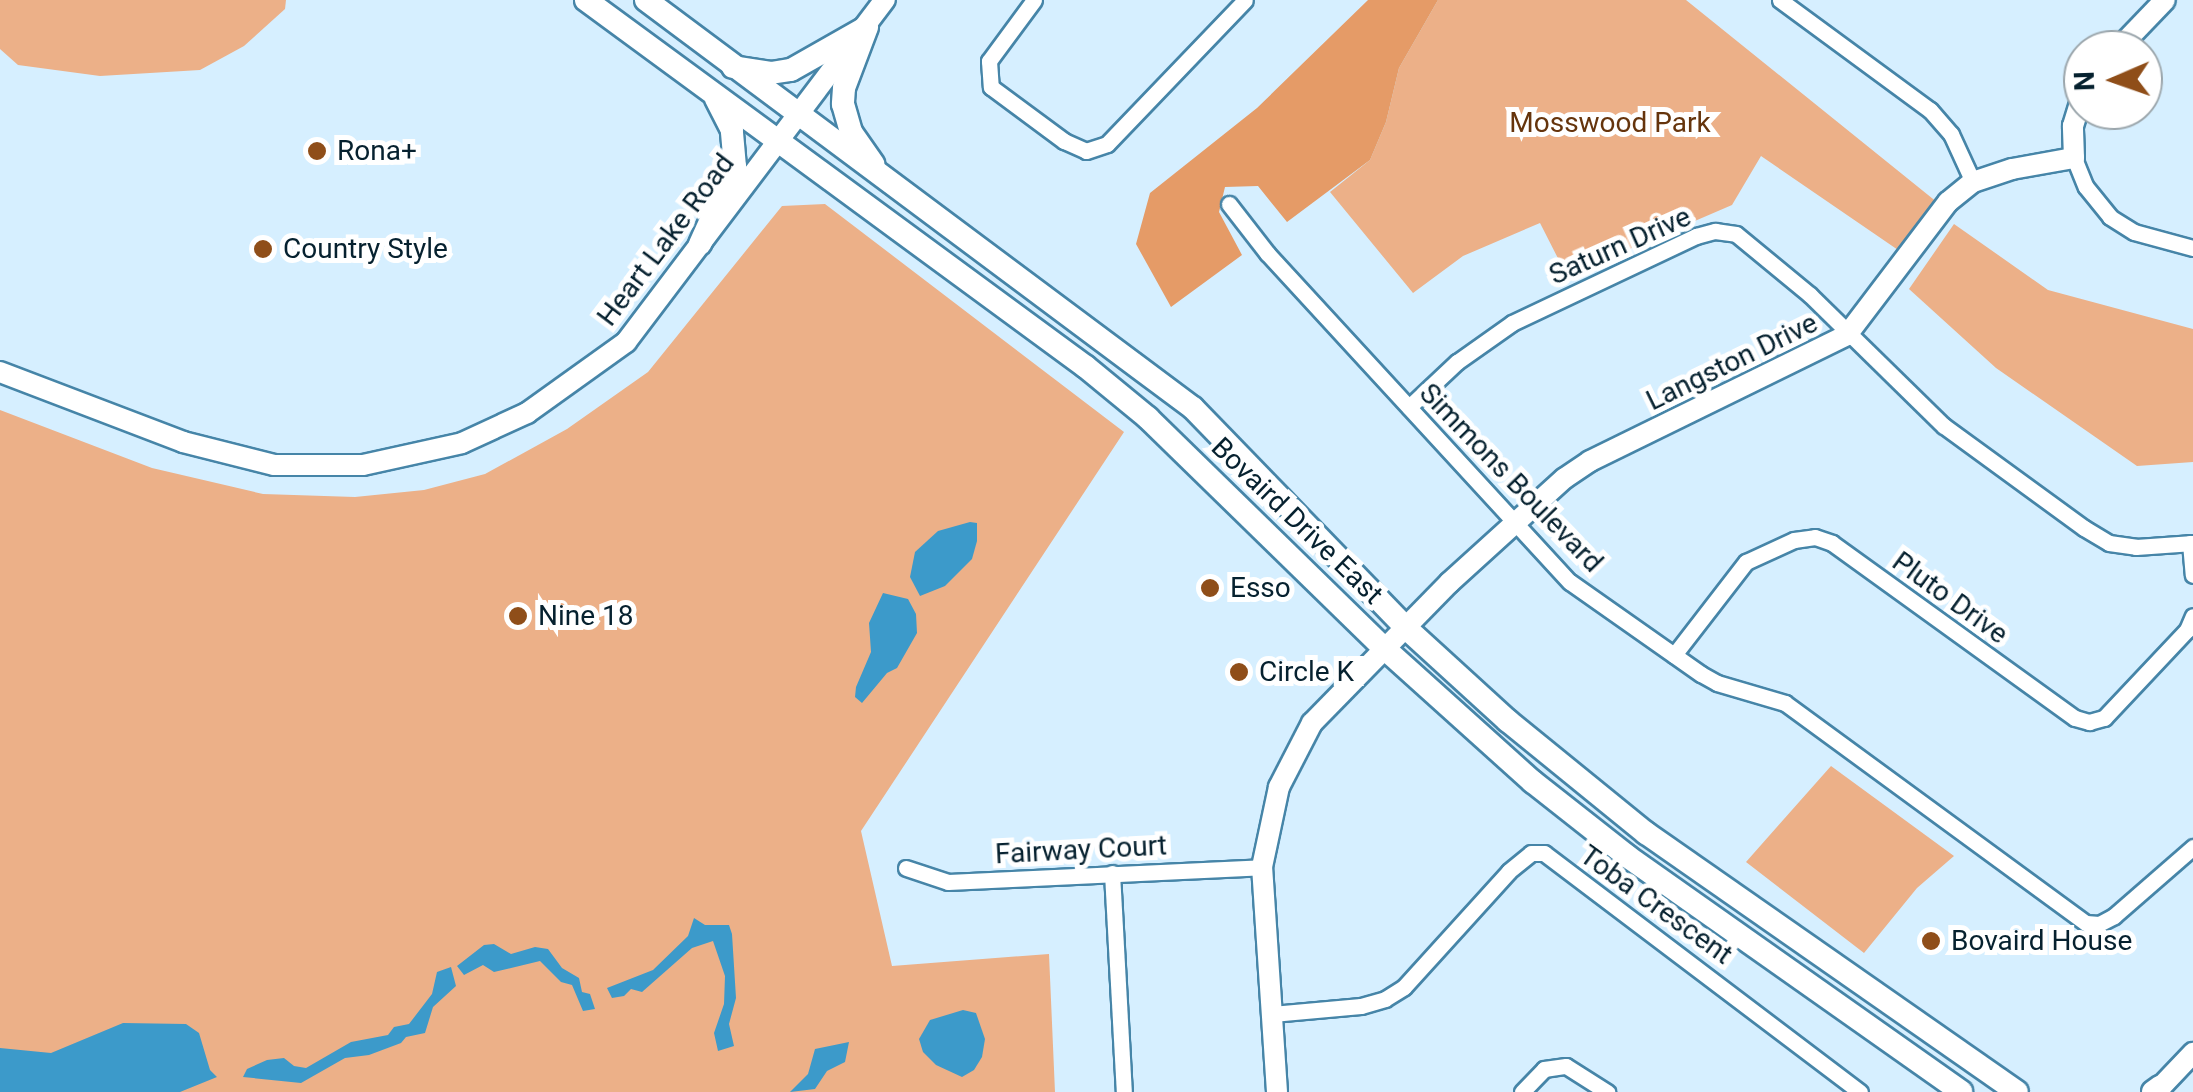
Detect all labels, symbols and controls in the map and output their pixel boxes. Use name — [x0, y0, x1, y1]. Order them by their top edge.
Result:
north arrow — [2063, 30, 2163, 130]
text: N — [2068, 71, 2101, 91]
park label: Mosswood Park — [1509, 106, 1711, 140]
place label: Rona+ — [337, 134, 417, 168]
marker: Rona+ — [306, 140, 328, 162]
street label: Heart Lake Road — [590, 147, 742, 333]
street label: Saturn Drive — [1544, 200, 1696, 292]
place label: Country Style — [283, 232, 448, 266]
marker: Country Style — [252, 238, 274, 260]
street label: Langston Drive — [1641, 306, 1823, 418]
street label: Simmons Boulevard — [1412, 377, 1610, 579]
street label: Bovaird Drive East — [1204, 431, 1390, 611]
street label: Pluto Drive — [1886, 545, 2014, 651]
place label: Esso — [1230, 571, 1291, 605]
marker: Esso — [1199, 577, 1221, 599]
place label: Nine 18 — [538, 599, 634, 633]
marker: Nine 18 — [507, 605, 529, 627]
place label: Circle K — [1259, 655, 1354, 689]
marker: Circle K — [1228, 661, 1250, 683]
street label: Fairway Court — [994, 829, 1168, 871]
street label: Toba Crescent — [1573, 838, 1739, 972]
place label: Bovaird House — [1951, 924, 2132, 958]
marker: Bovaird House — [1920, 930, 1942, 952]

